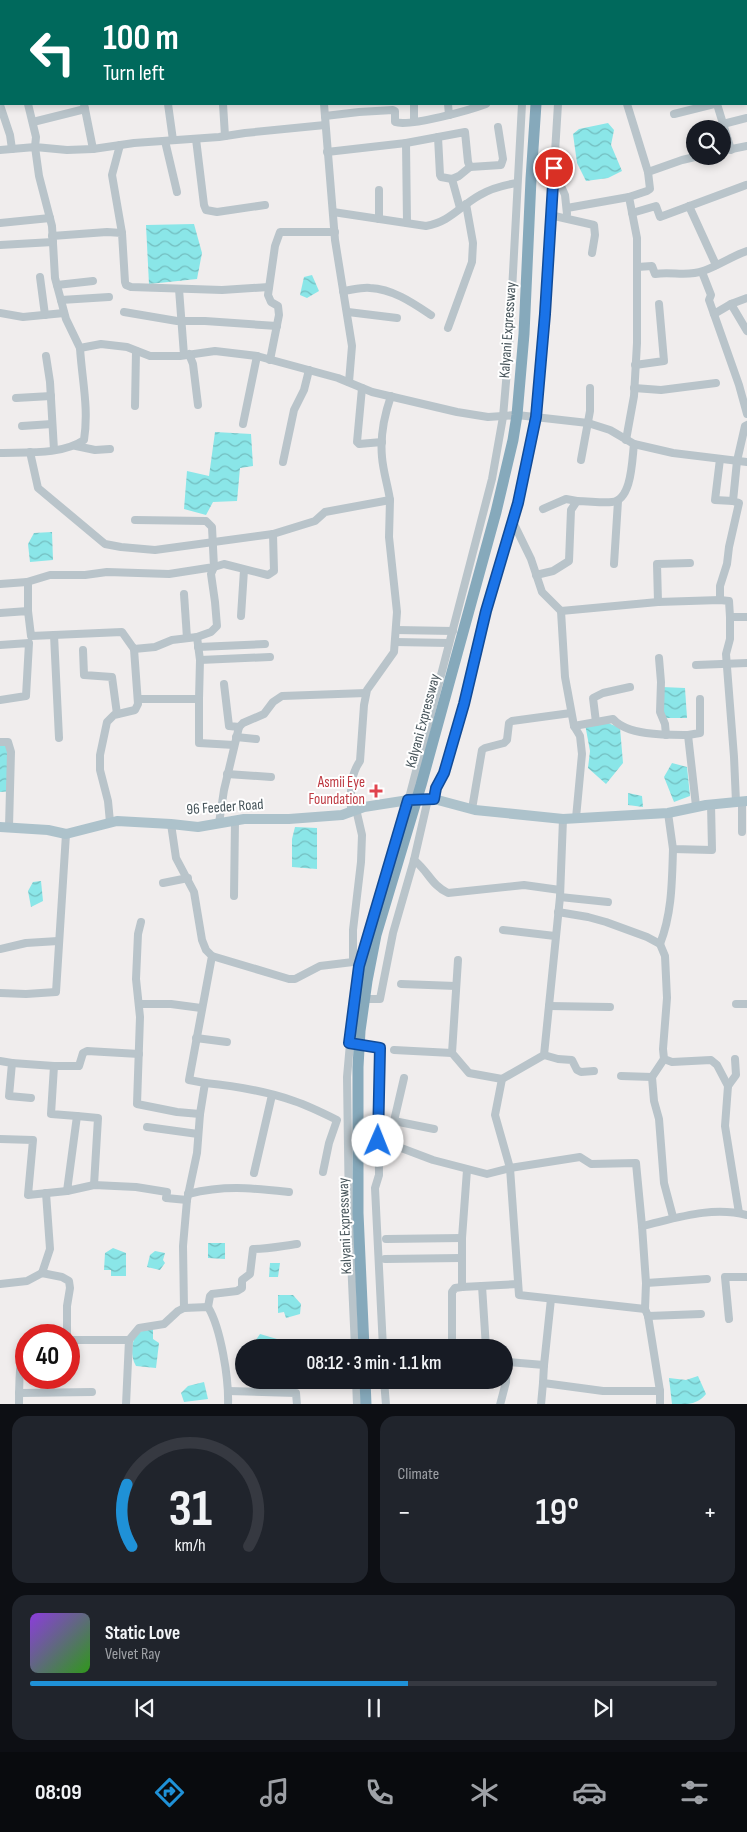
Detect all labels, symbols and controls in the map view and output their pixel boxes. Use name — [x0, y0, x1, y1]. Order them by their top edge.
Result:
text: 100 m — [103, 17, 179, 60]
icon: left — [20, 20, 85, 85]
text: Turn left — [103, 60, 165, 87]
map controls — [686, 120, 731, 165]
button: search — [686, 120, 731, 165]
pin — [533, 147, 575, 189]
icon: arrive — [540, 154, 568, 182]
street label: Kalyani Expressway — [495, 281, 521, 379]
street label: Kalyani Expressway — [401, 672, 445, 770]
place label: Asmii Eye Foundation — [309, 773, 365, 809]
marker: Asmii Eye Foundation — [369, 784, 383, 798]
street label: 96 Feeder Road — [186, 795, 264, 819]
position arrow — [351, 1114, 403, 1166]
street label: Kalyani Expressway — [334, 1177, 356, 1275]
speed limit sign: 40 — [15, 1324, 80, 1389]
text: 08:12 · 3 min · 1.1 km — [306, 1352, 442, 1375]
text: Climate — [398, 1465, 439, 1484]
text: 31 — [168, 1478, 212, 1541]
text: 19° — [536, 1490, 579, 1535]
text: − — [398, 1496, 411, 1529]
text: + — [703, 1496, 717, 1529]
text: km/h — [174, 1535, 205, 1556]
text: Static Love — [105, 1622, 180, 1645]
text: Velvet Ray — [105, 1645, 160, 1664]
icon: previous — [131, 1694, 159, 1722]
icon: pause — [360, 1694, 388, 1722]
icon: next — [589, 1694, 617, 1722]
icon: directions — [152, 1775, 187, 1810]
icon: music — [257, 1775, 292, 1810]
icon: phone — [362, 1775, 397, 1810]
icon: climate — [467, 1775, 502, 1810]
icon: car — [572, 1775, 607, 1810]
icon: filters — [677, 1775, 712, 1810]
text: 08:09 — [35, 1779, 82, 1806]

